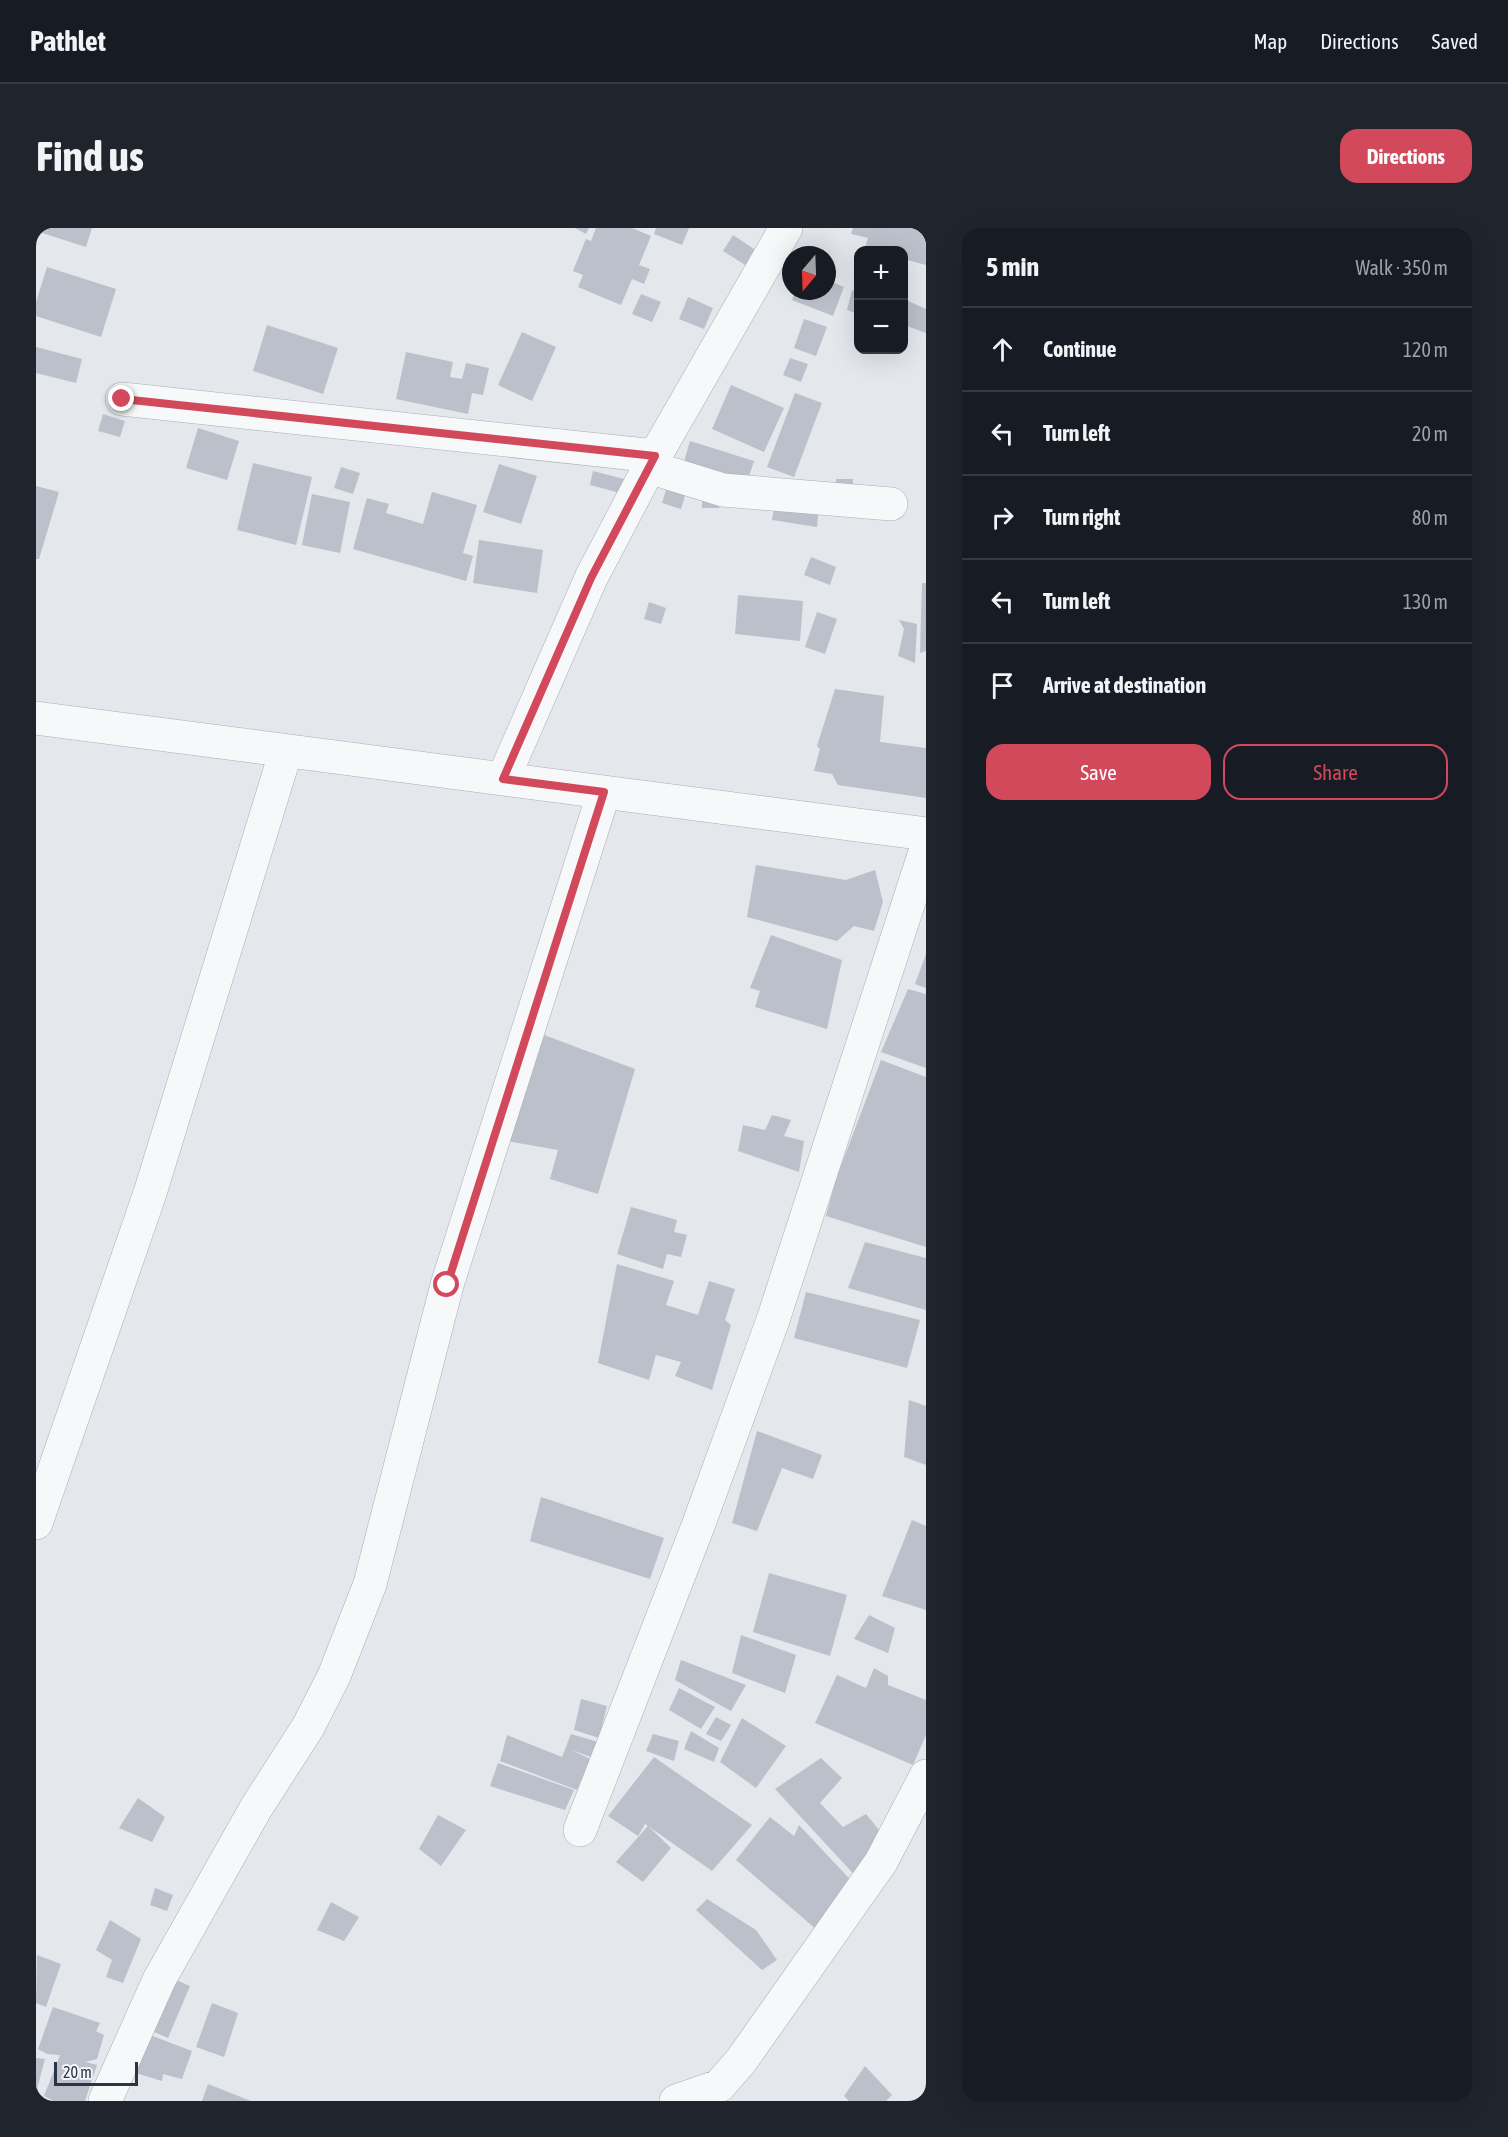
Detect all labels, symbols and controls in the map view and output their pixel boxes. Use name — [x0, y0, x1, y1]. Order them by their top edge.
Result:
text: Pathlet — [30, 25, 106, 57]
text: Map — [1253, 29, 1287, 53]
text: Directions — [1320, 29, 1399, 53]
text: Saved — [1432, 29, 1478, 53]
button: Directions — [1340, 129, 1472, 183]
text: Find us — [36, 132, 144, 180]
north arrow — [782, 246, 836, 300]
map controls — [854, 246, 908, 354]
button: + — [854, 246, 908, 300]
text: 5 min — [986, 252, 1039, 282]
text: Walk · 350 m — [1356, 256, 1448, 279]
button: − — [854, 300, 908, 354]
icon: ahead — [986, 333, 1019, 366]
text: Continue — [1043, 336, 1117, 362]
text: 120 m — [1403, 338, 1448, 361]
route end — [108, 385, 134, 411]
icon: left — [986, 417, 1019, 450]
text: Turn left — [1043, 420, 1110, 446]
text: 20 m — [1412, 422, 1448, 445]
icon: right — [986, 501, 1019, 534]
text: Turn right — [1043, 504, 1120, 530]
text: 80 m — [1412, 506, 1448, 529]
icon: left — [986, 585, 1019, 618]
text: Turn left — [1043, 588, 1110, 614]
text: 130 m — [1403, 590, 1448, 613]
icon: arrive — [986, 669, 1019, 702]
text: Arrive at destination — [1043, 672, 1206, 698]
button: Save — [986, 744, 1211, 800]
button: Share — [1223, 744, 1448, 800]
route start — [433, 1271, 459, 1297]
scale bar — [54, 2059, 138, 2086]
text: 20 m — [63, 2063, 92, 2081]

